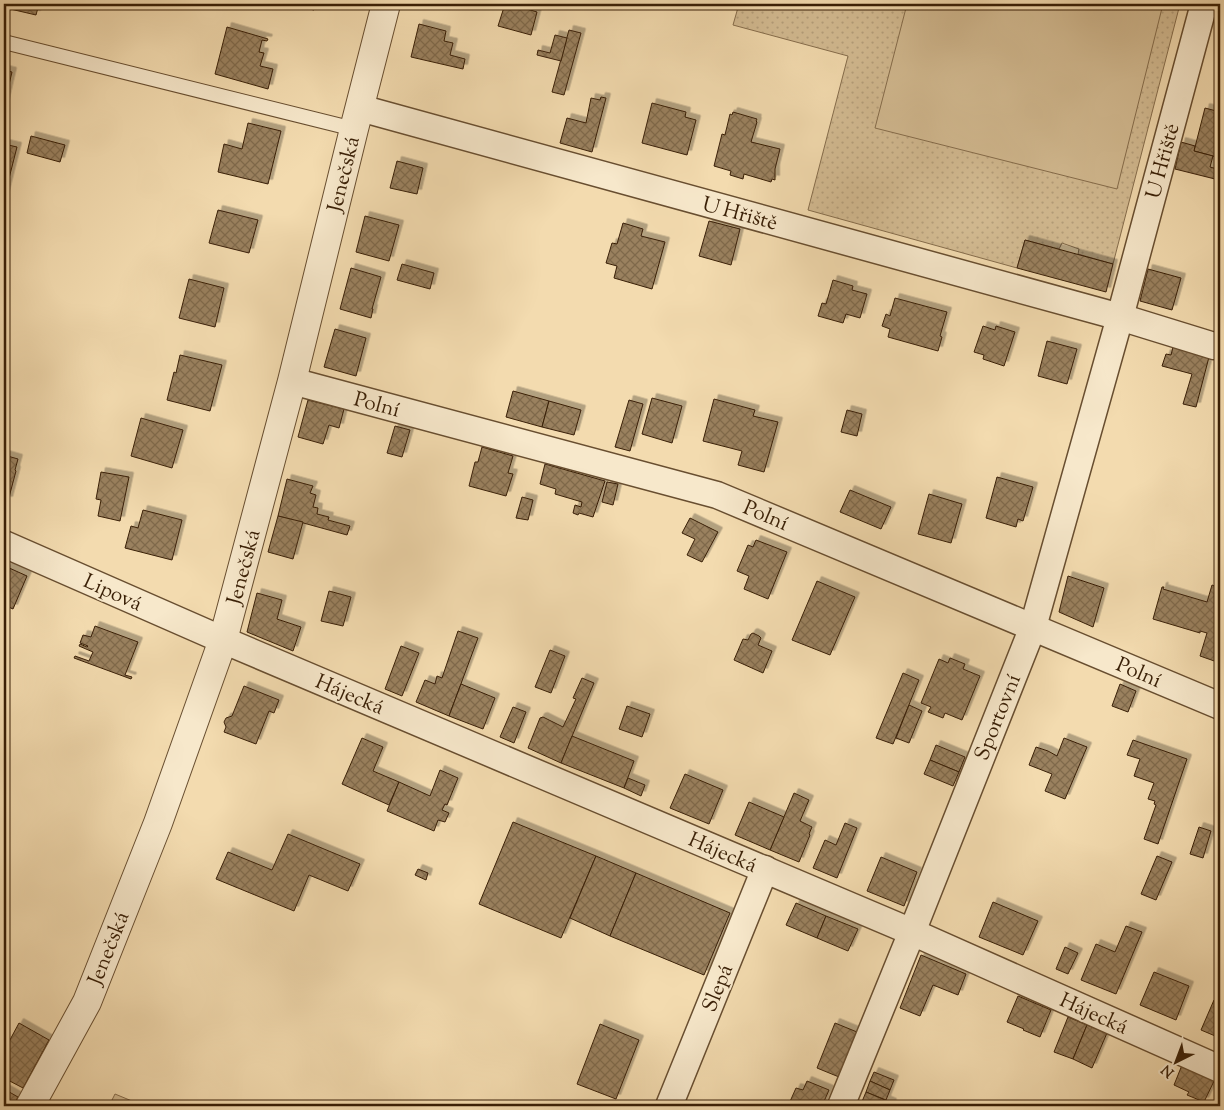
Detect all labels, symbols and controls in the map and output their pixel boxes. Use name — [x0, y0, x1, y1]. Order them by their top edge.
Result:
street label: U Hřiště — [1139, 120, 1188, 203]
street label: Jenečská — [321, 133, 369, 216]
street label: U Hřiště — [698, 190, 781, 239]
street label: Polní — [350, 385, 403, 426]
street label: Polní — [738, 494, 793, 540]
street label: Jenečská — [220, 526, 269, 609]
street label: Lipová — [78, 568, 147, 620]
street label: Polní — [1111, 651, 1166, 697]
street label: Hájecká — [310, 668, 389, 724]
street label: Sportovní — [968, 670, 1030, 766]
street label: Hájecká — [683, 826, 762, 882]
street label: Jenečská — [81, 907, 138, 991]
street label: Slepá — [696, 960, 742, 1017]
street label: Hájecká — [1054, 986, 1133, 1043]
north arrow — [1152, 1038, 1202, 1088]
text: N — [1158, 1059, 1179, 1081]

